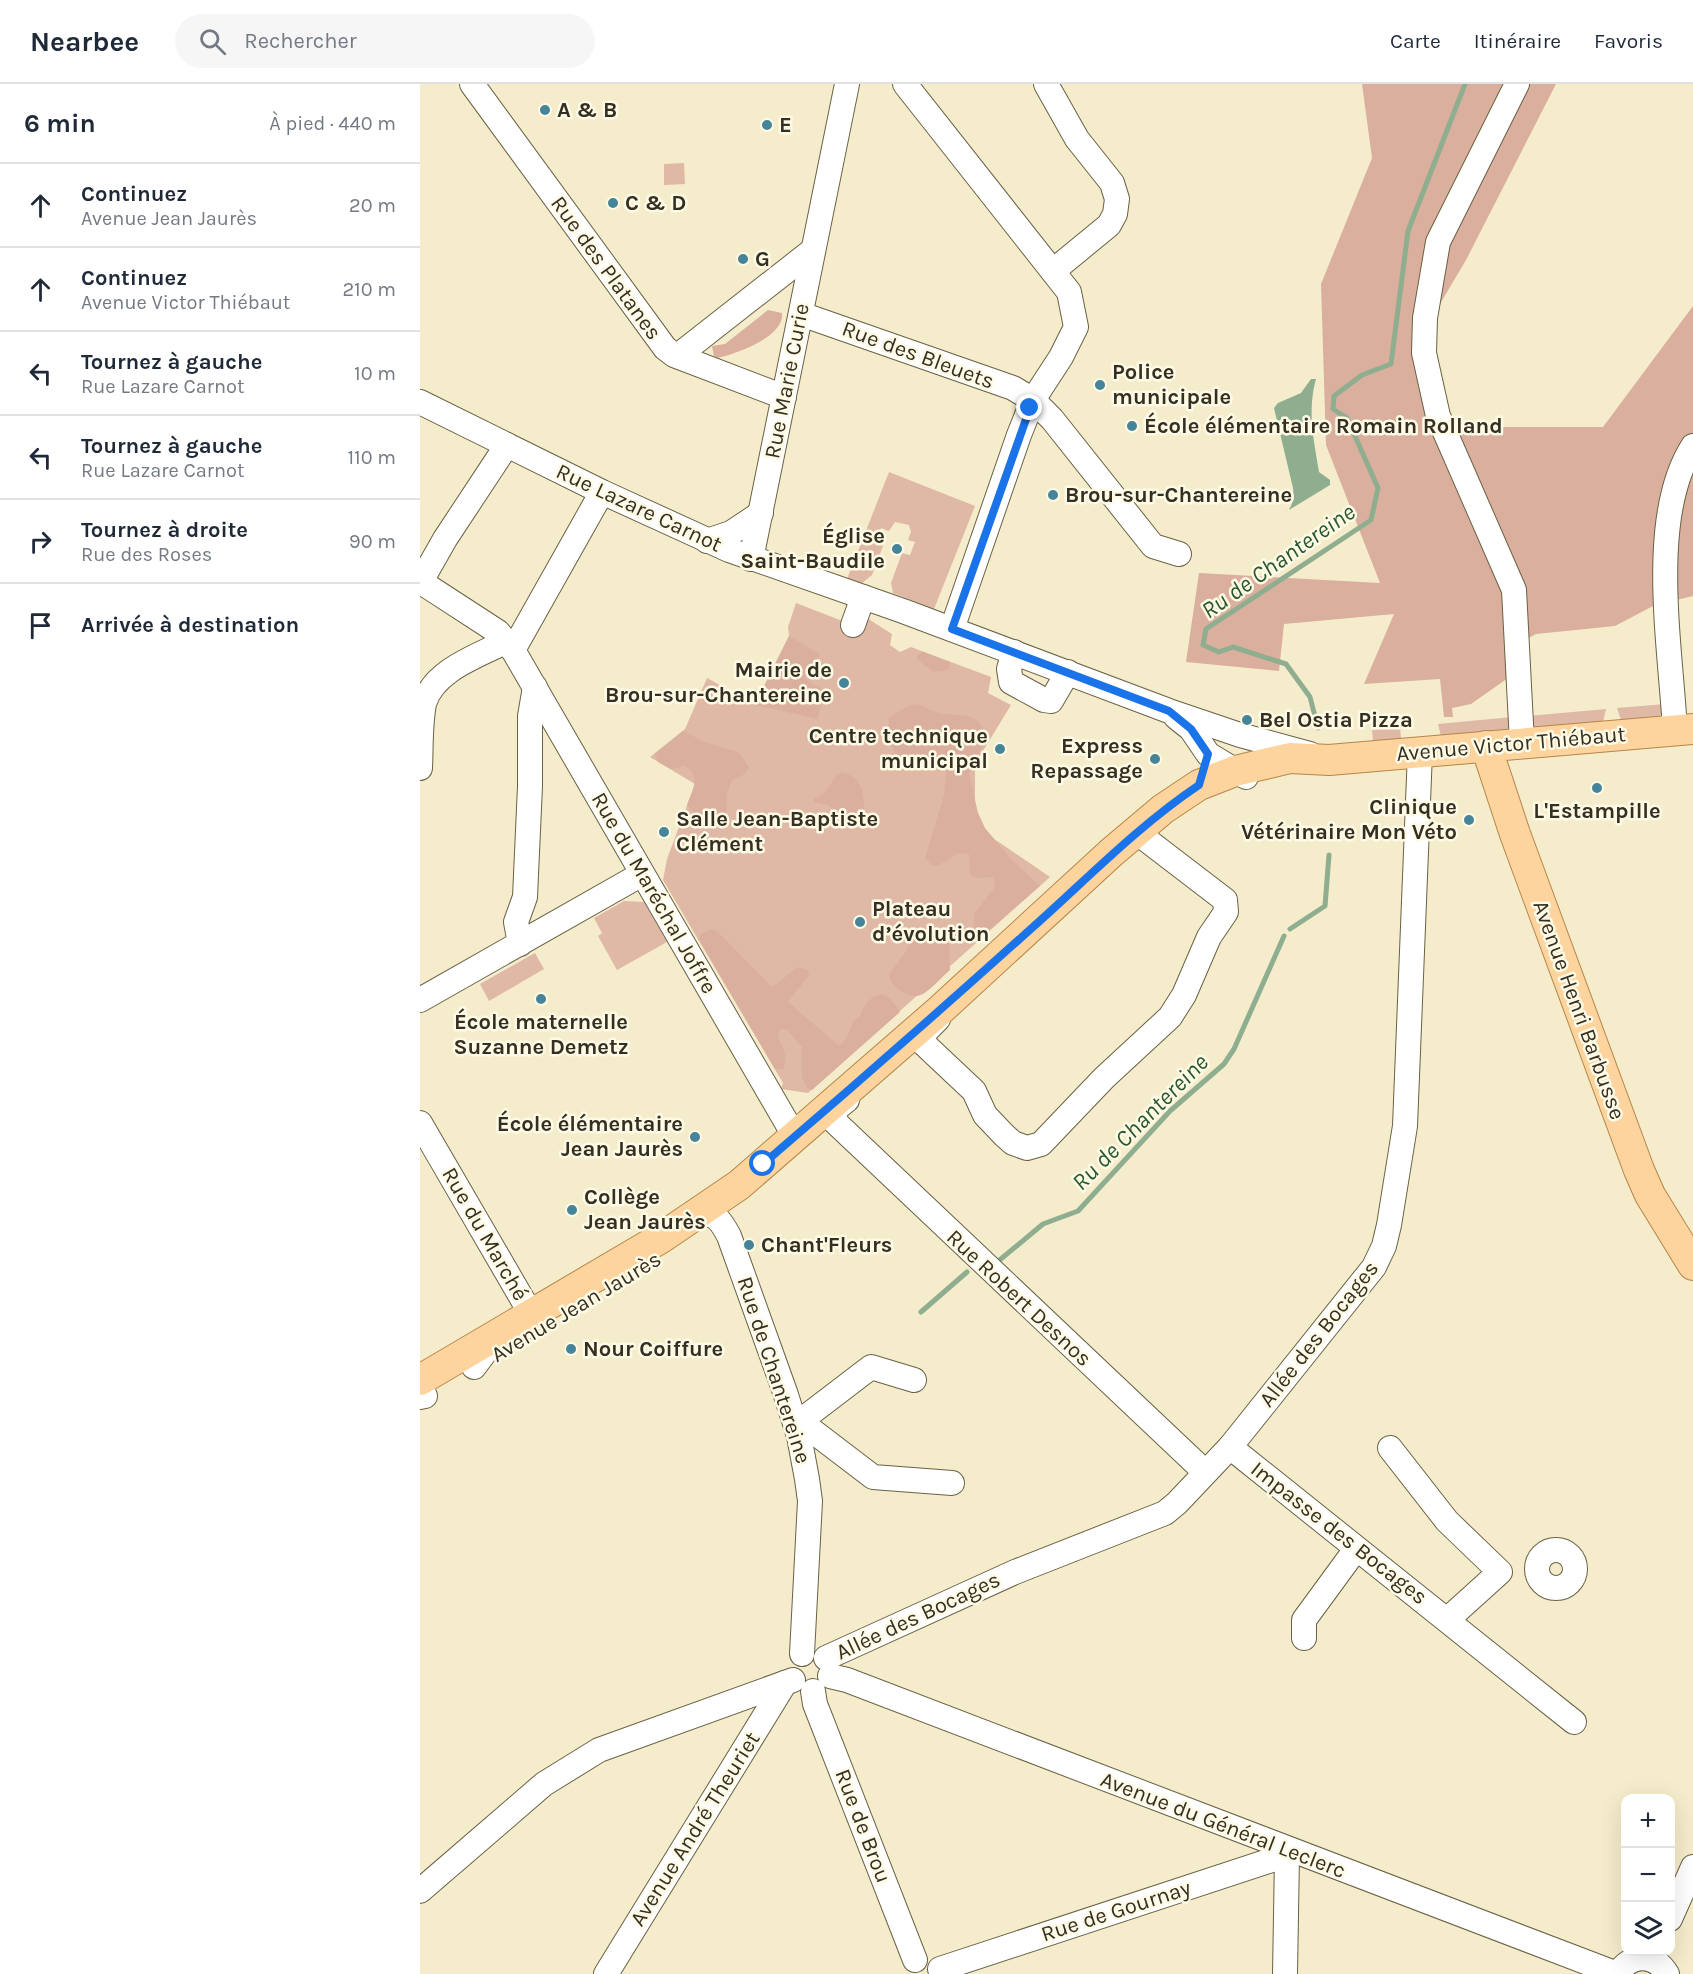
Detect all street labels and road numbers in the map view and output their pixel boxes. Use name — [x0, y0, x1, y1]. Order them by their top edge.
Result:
street label: Rue des Platanes — [545, 191, 667, 345]
street label: Rue Marie Curie — [759, 301, 815, 461]
street label: Rue des Bleuets — [838, 315, 998, 395]
street label: Rue Lazare Carnot — [552, 458, 726, 558]
street label: Avenue Victor Thiébaut — [1395, 721, 1627, 767]
street label: Rue du Maréchal Joffre — [586, 788, 722, 998]
street label: Avenue Henri Barbusse — [1527, 897, 1631, 1123]
street label: Rue du Marché — [436, 1163, 534, 1305]
street label: Rue Robert Desnos — [941, 1224, 1097, 1372]
street label: Avenue Jean Jaurès — [486, 1246, 666, 1368]
street label: Allée des Bocages — [1254, 1256, 1384, 1412]
street label: Rue de Chantereine — [732, 1273, 816, 1467]
street label: Impasse des Bocages — [1246, 1456, 1432, 1610]
street label: Allée des Bocages — [832, 1567, 1004, 1665]
street label: Avenue André Theuriet — [625, 1727, 765, 1931]
street label: Rue de Brou — [829, 1765, 897, 1887]
street label: Avenue du Général Leclerc — [1097, 1766, 1349, 1884]
street label: Rue de Gournay — [1038, 1875, 1194, 1947]

